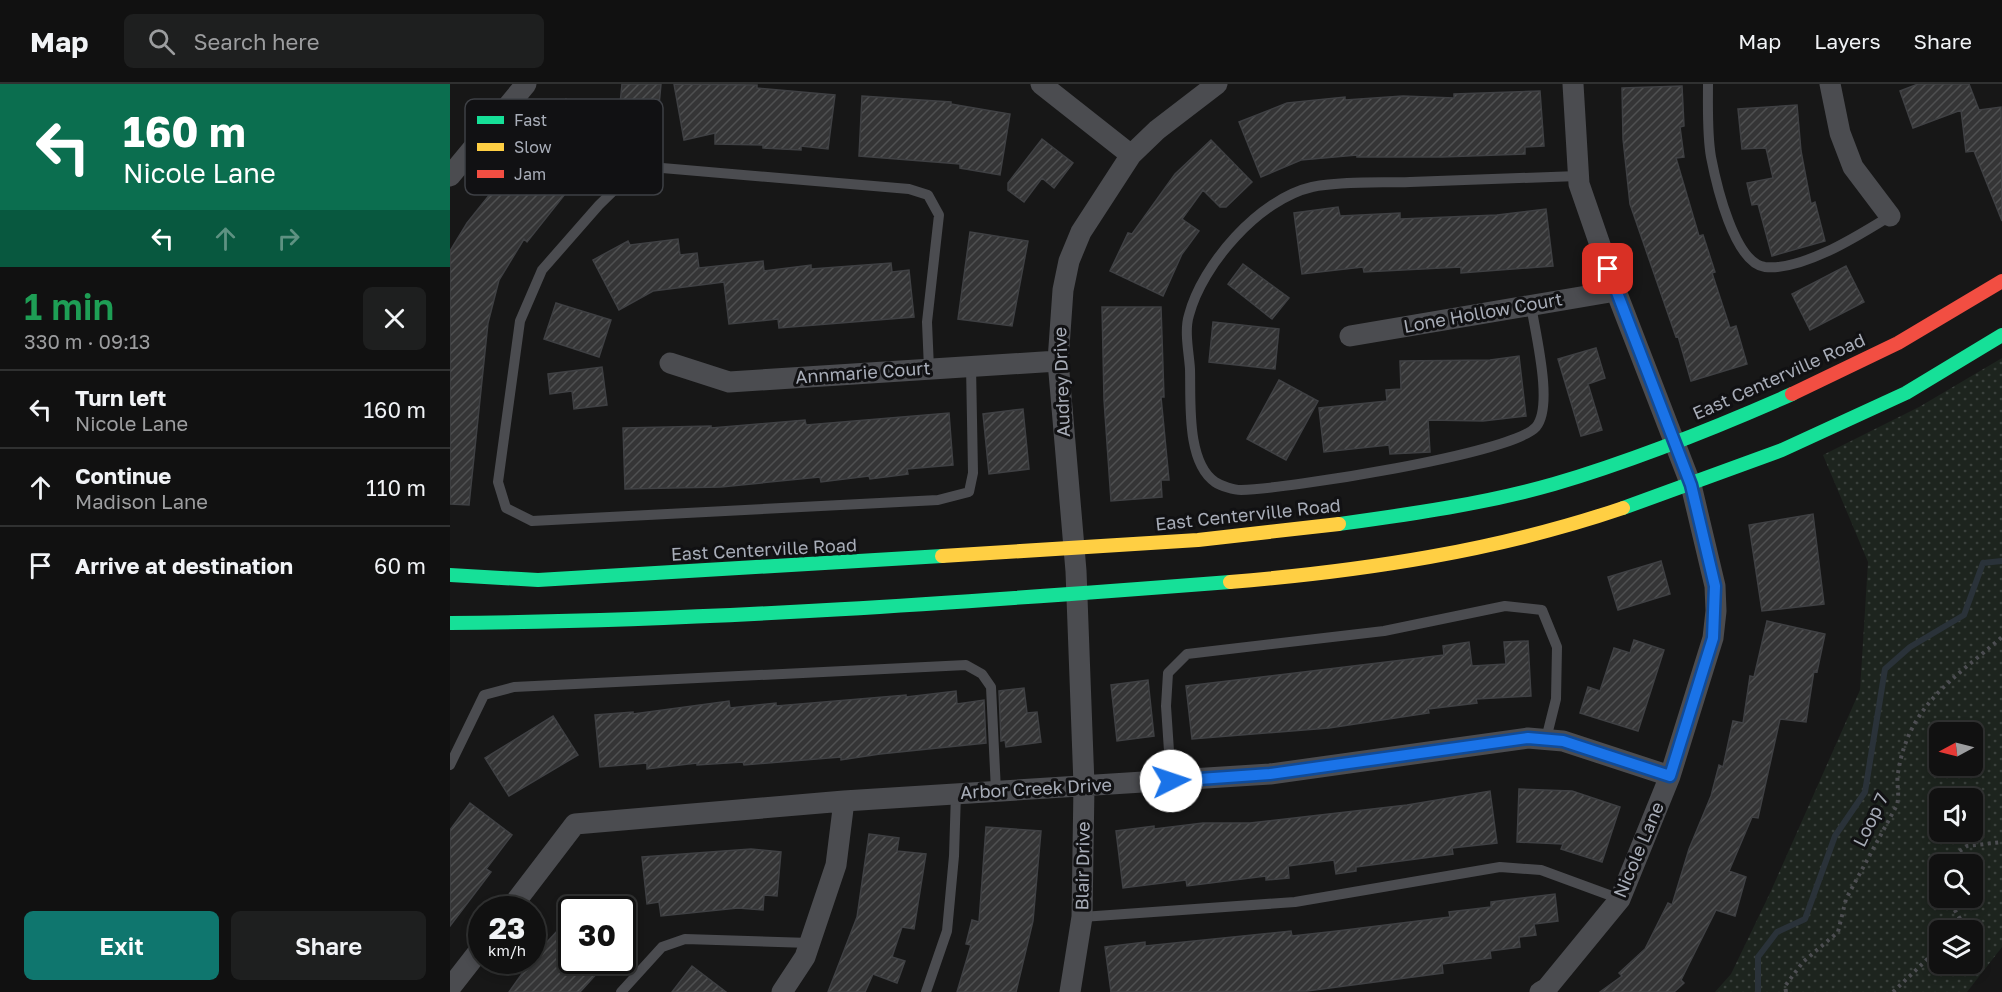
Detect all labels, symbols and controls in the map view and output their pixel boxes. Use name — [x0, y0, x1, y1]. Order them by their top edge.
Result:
search box — [124, 14, 544, 68]
text: Map — [30, 25, 88, 58]
icon: search — [145, 25, 178, 58]
text: Search here — [193, 28, 319, 55]
text: Map — [1738, 28, 1781, 54]
text: Layers — [1814, 28, 1881, 54]
text: Share — [1914, 28, 1972, 54]
legend — [465, 99, 663, 195]
text: 160 m — [123, 106, 246, 156]
icon: left — [24, 108, 102, 186]
text: Fast — [514, 110, 547, 130]
text: Slow — [514, 137, 552, 157]
text: Nicole Lane — [123, 157, 276, 189]
text: Jam — [514, 164, 546, 184]
icon: left — [146, 222, 179, 255]
icon: ahead — [209, 222, 242, 255]
icon: right — [272, 222, 305, 255]
pin — [1582, 243, 1633, 294]
icon: arrive — [1591, 252, 1624, 285]
text: 1 min — [24, 285, 114, 328]
button: close — [363, 287, 426, 350]
street label: Lone Hollow Court — [1402, 287, 1564, 337]
street label: Audrey Drive — [1048, 327, 1074, 437]
street label: East Centerville Road — [1689, 328, 1868, 424]
text: 330 m · 09:13 — [24, 329, 150, 353]
street label: Annmarie Court — [795, 356, 931, 388]
text: Turn left — [75, 384, 166, 411]
icon: left — [24, 393, 57, 426]
text: 160 m — [363, 396, 426, 423]
text: Nicole Lane — [75, 411, 188, 435]
text: Continue — [75, 462, 171, 489]
icon: ahead — [24, 471, 57, 504]
text: 110 m — [366, 474, 426, 501]
text: Madison Lane — [75, 489, 208, 513]
street label: East Centerville Road — [1154, 493, 1342, 535]
street label: East Centerville Road — [670, 533, 858, 565]
icon: arrive — [24, 549, 57, 582]
text: Arrive at destination — [75, 552, 293, 579]
text: 60 m — [374, 552, 426, 579]
north arrow — [1929, 722, 1983, 776]
map controls — [1929, 722, 1983, 974]
position arrow — [1139, 749, 1203, 813]
street label: Arbor Creek Drive — [960, 773, 1112, 803]
button: sound — [1929, 788, 1983, 842]
street label: Loop 7 — [1848, 789, 1892, 850]
street label: Nicole Lane — [1608, 798, 1668, 901]
street label: Blair Drive — [1070, 821, 1094, 911]
button: search — [1929, 854, 1983, 908]
speed limit sign: 30 — [558, 896, 636, 974]
text: 23 — [489, 910, 525, 946]
button: Exit — [24, 911, 219, 980]
button: Share — [231, 911, 426, 980]
button: layers — [1929, 920, 1983, 974]
text: km/h — [488, 941, 526, 959]

